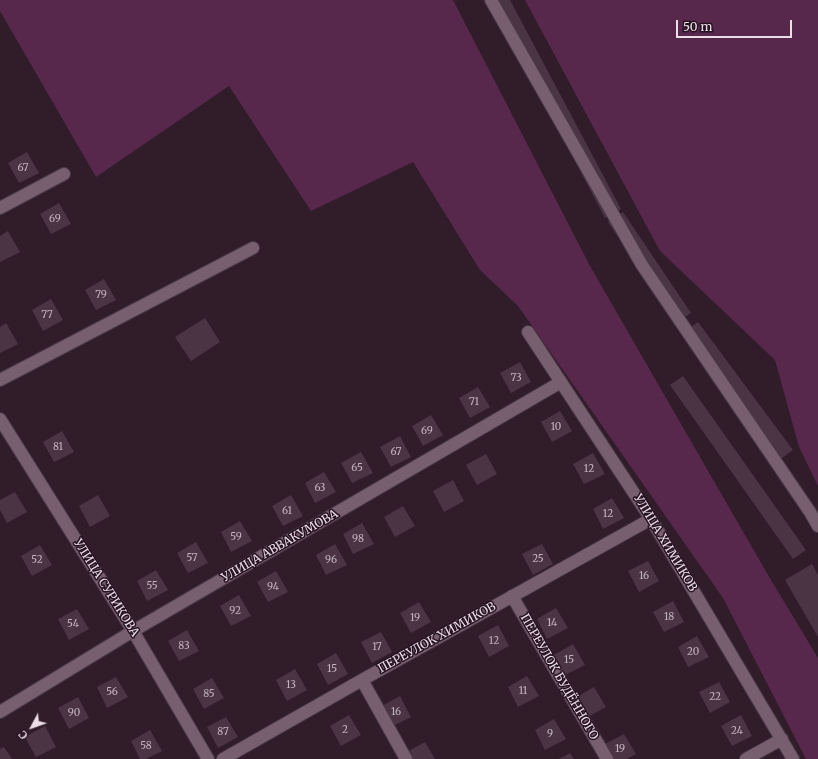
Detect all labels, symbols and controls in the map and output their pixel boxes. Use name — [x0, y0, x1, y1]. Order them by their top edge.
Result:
scale bar — [678, 12, 794, 38]
text: 50 m — [683, 19, 712, 34]
house number: 67 — [18, 162, 28, 174]
house number: 69 — [49, 213, 61, 225]
house number: 79 — [95, 289, 107, 301]
house number: 77 — [41, 309, 53, 321]
house number: 73 — [510, 372, 522, 384]
house number: 71 — [469, 396, 479, 408]
house number: 10 — [551, 421, 561, 433]
house number: 69 — [421, 425, 433, 437]
house number: 81 — [53, 441, 63, 453]
house number: 67 — [391, 446, 401, 458]
house number: 65 — [351, 462, 363, 474]
house number: 12 — [584, 463, 594, 475]
house number: 63 — [314, 482, 326, 494]
street label: УЛИЦА ХИМИКОВ — [630, 492, 700, 594]
house number: 61 — [282, 505, 292, 517]
street label: УЛИЦА АВВАКУМОВА — [219, 507, 341, 585]
house number: 12 — [603, 508, 613, 520]
house number: 59 — [230, 531, 242, 543]
house number: 98 — [352, 533, 364, 545]
street label: УЛИЦА СУРИКОВА — [70, 537, 142, 639]
house number: 57 — [186, 552, 198, 564]
house number: 25 — [532, 553, 544, 565]
house number: 52 — [31, 554, 43, 566]
house number: 96 — [325, 554, 337, 566]
house number: 16 — [639, 570, 649, 582]
house number: 55 — [146, 580, 158, 592]
house number: 94 — [267, 581, 279, 593]
street label: ПЕРЕУЛОК ХИМИКОВ — [376, 600, 498, 676]
house number: 92 — [229, 605, 241, 617]
house number: 18 — [664, 611, 674, 623]
house number: 19 — [410, 612, 420, 624]
street label: ПЕРЕУЛОК БУДЁННОГО — [517, 612, 601, 742]
house number: 14 — [547, 617, 557, 629]
house number: 54 — [67, 618, 79, 630]
house number: 12 — [489, 635, 499, 647]
house number: 83 — [178, 640, 190, 652]
house number: 17 — [372, 641, 382, 653]
house number: 20 — [687, 646, 699, 658]
house number: 15 — [564, 654, 574, 666]
house number: 15 — [327, 663, 337, 675]
house number: 13 — [286, 679, 296, 691]
house number: 11 — [519, 685, 527, 697]
house number: 56 — [106, 686, 118, 698]
house number: 85 — [203, 688, 215, 700]
house number: 22 — [709, 691, 721, 703]
house number: 16 — [391, 706, 401, 718]
north arrow — [12, 707, 52, 747]
house number: 90 — [68, 707, 80, 719]
house number: 2 — [342, 724, 348, 736]
house number: 24 — [731, 725, 743, 737]
house number: 87 — [217, 726, 229, 738]
text: С — [15, 728, 31, 742]
house number: 9 — [547, 728, 553, 740]
house number: 58 — [140, 740, 152, 752]
house number: 19 — [615, 743, 625, 755]

